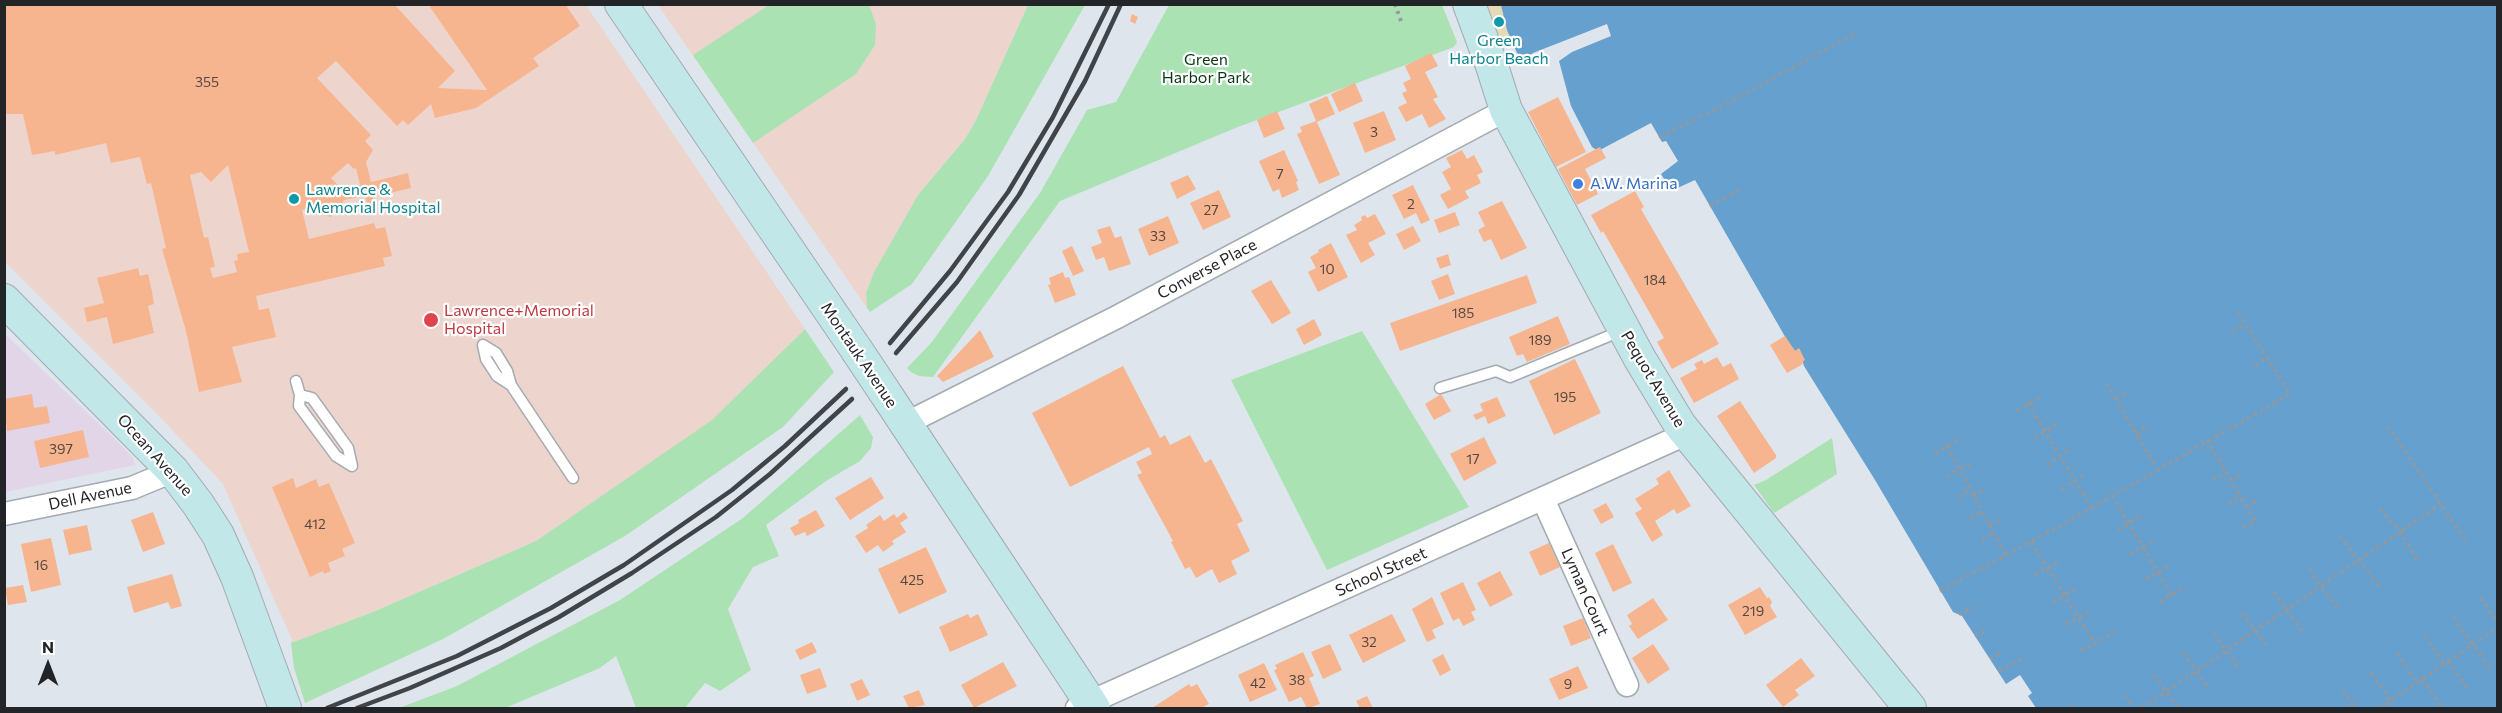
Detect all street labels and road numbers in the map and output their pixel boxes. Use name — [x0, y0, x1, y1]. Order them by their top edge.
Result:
street label: Converse Place — [1154, 235, 1260, 303]
street label: Montauk Avenue — [817, 299, 901, 411]
street label: Pequot Avenue — [1617, 327, 1689, 431]
street label: Ocean Avenue — [113, 410, 197, 500]
street label: Dell Avenue — [47, 478, 133, 514]
street label: School Street — [1332, 543, 1430, 601]
street label: Lyman Court — [1557, 545, 1613, 639]

